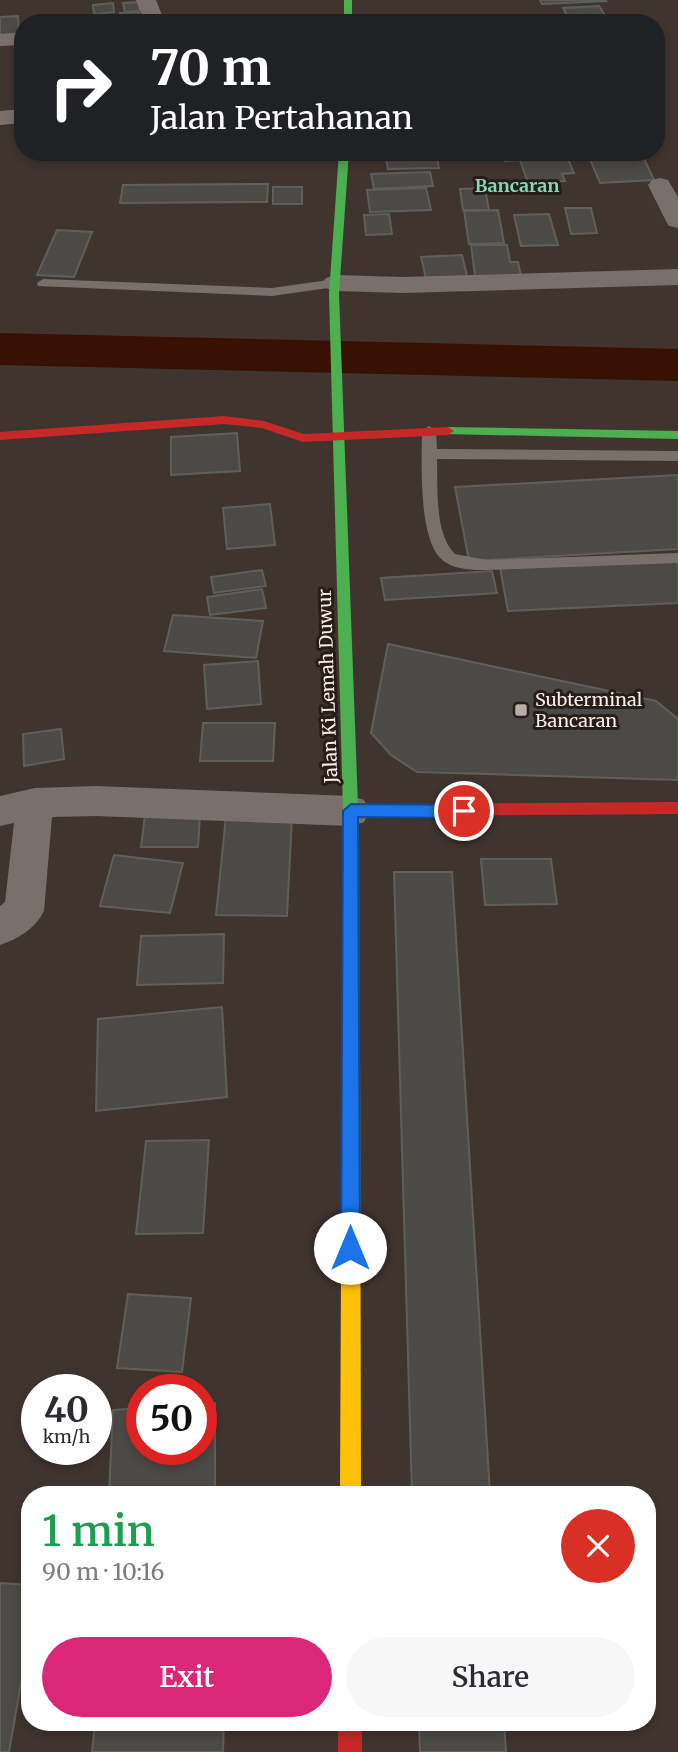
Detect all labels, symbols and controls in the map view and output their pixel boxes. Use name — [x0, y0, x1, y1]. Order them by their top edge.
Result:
text: 70 m — [150, 37, 271, 98]
icon: right — [35, 42, 126, 133]
text: Jalan Pertahanan — [150, 98, 413, 138]
district label: Bancaran — [475, 174, 559, 197]
street label: Jalan Ki Lemah Duwur — [313, 588, 342, 785]
place label: Subterminal Bancaran — [535, 688, 643, 732]
marker: Subterminal Bancaran — [513, 702, 529, 718]
pin — [434, 781, 494, 841]
icon: arrive — [445, 792, 483, 830]
position arrow — [313, 1211, 387, 1285]
speed limit sign: 50 — [126, 1374, 217, 1465]
text: 40 — [44, 1388, 89, 1432]
text: km/h — [43, 1425, 90, 1448]
text: 1 min — [42, 1505, 155, 1557]
button: close — [561, 1509, 635, 1583]
text: 90 m · 10:16 — [42, 1557, 164, 1586]
button: Exit — [42, 1637, 332, 1717]
button: Share — [346, 1637, 635, 1717]

